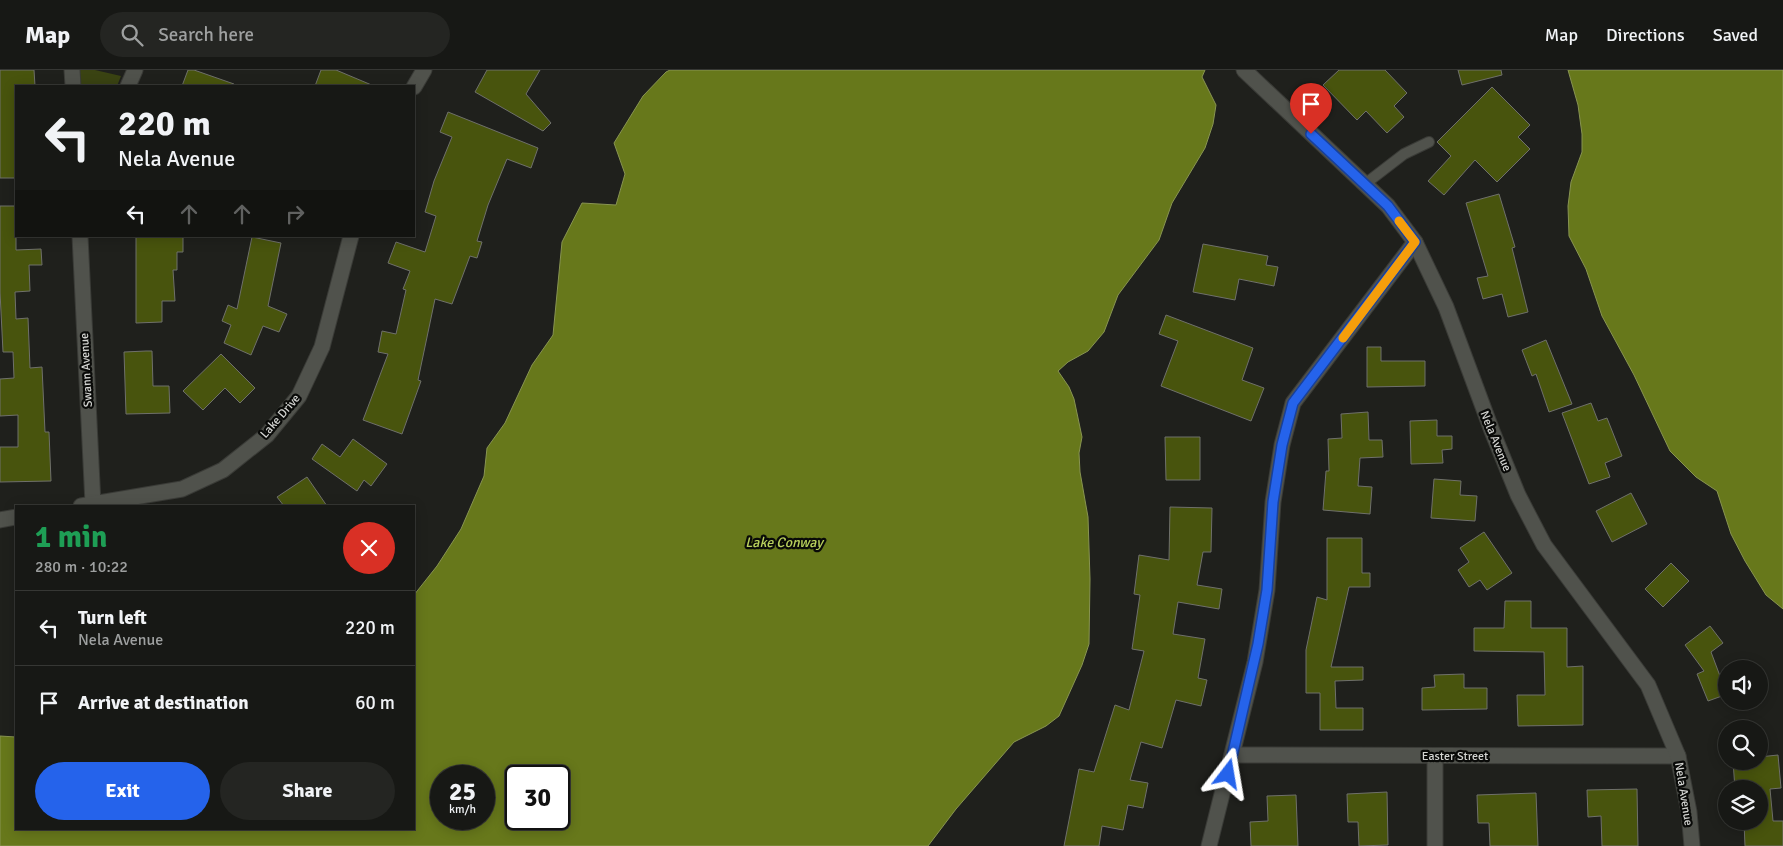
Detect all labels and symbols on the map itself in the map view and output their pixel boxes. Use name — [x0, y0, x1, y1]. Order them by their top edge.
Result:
pin — [1290, 83, 1332, 134]
street label: Swann Avenue — [77, 332, 96, 408]
street label: Lake Drive — [257, 391, 304, 441]
street label: Nela Avenue — [1477, 409, 1514, 474]
water label: Lake Conway — [745, 534, 825, 551]
position arrow — [1201, 747, 1253, 799]
street label: Easter Street — [1422, 749, 1488, 764]
street label: Nela Avenue — [1671, 761, 1696, 827]
speed limit sign: 30 — [505, 765, 570, 830]

